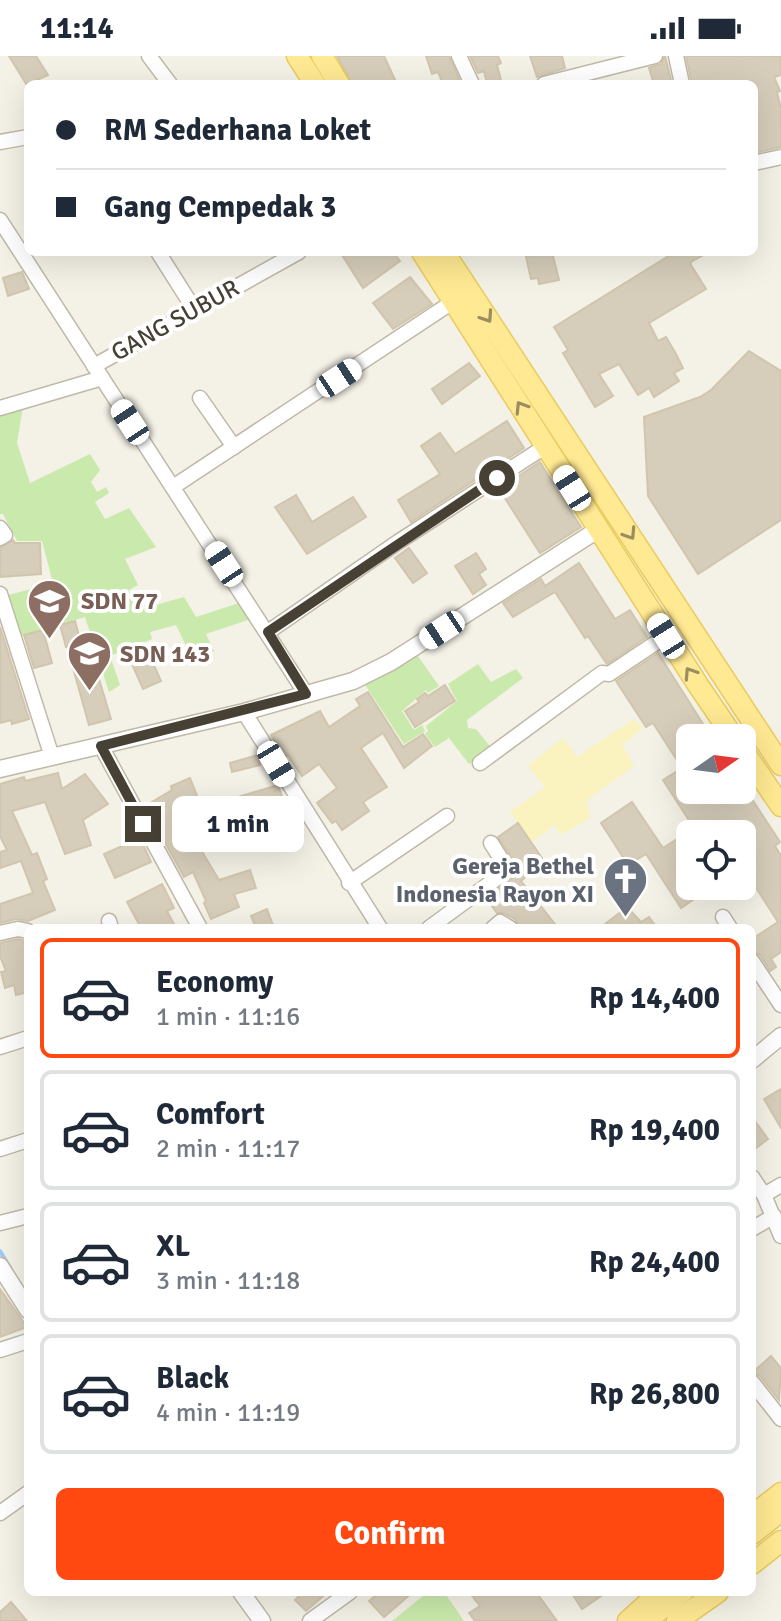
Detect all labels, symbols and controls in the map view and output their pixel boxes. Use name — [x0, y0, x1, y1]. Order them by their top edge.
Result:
text: 11:14 — [40, 10, 114, 47]
text: RM Sederhana Loket — [104, 112, 371, 149]
text: Gang Cempedak 3 — [104, 189, 336, 226]
street label: GANG SUBUR — [106, 273, 244, 367]
one-way arrow — [478, 308, 493, 323]
car — [312, 355, 366, 401]
car — [107, 395, 153, 449]
one-way arrow — [515, 401, 530, 416]
route start — [479, 460, 515, 496]
car — [549, 461, 595, 515]
one-way arrow — [621, 525, 636, 540]
car — [201, 537, 247, 591]
school or university icon: SDN 77 — [26, 577, 74, 640]
place label: SDN 77 — [81, 586, 158, 616]
car — [415, 607, 469, 653]
car — [643, 609, 689, 663]
school or university icon: SDN 143 — [65, 630, 113, 693]
place label: SDN 143 — [120, 639, 210, 669]
one-way arrow — [685, 668, 700, 682]
north arrow — [676, 724, 756, 804]
map controls — [676, 724, 756, 900]
car — [253, 737, 299, 791]
callout: 1 min — [171, 796, 303, 852]
route end — [125, 806, 161, 842]
text: 1 min — [207, 808, 269, 840]
button: locate — [676, 820, 756, 900]
place label: Gereja Bethel Indonesia Rayon XI — [396, 851, 594, 909]
church icon: Gereja Bethel Indonesia Rayon XI — [601, 856, 649, 919]
icon: car — [60, 962, 132, 1034]
text: Economy — [156, 964, 273, 1001]
text: Rp 14,400 — [589, 980, 720, 1017]
text: 1 min · 11:16 — [156, 1001, 300, 1033]
icon: car — [60, 1094, 132, 1166]
text: Comfort — [156, 1096, 265, 1133]
text: Rp 19,400 — [589, 1112, 720, 1149]
text: 2 min · 11:17 — [156, 1133, 300, 1165]
icon: car — [60, 1226, 132, 1298]
text: XL — [156, 1228, 190, 1265]
text: Rp 24,400 — [589, 1244, 720, 1281]
text: 3 min · 11:18 — [156, 1265, 300, 1297]
icon: car — [60, 1358, 132, 1430]
text: Black — [156, 1360, 229, 1397]
text: Rp 26,800 — [589, 1376, 720, 1413]
text: 4 min · 11:19 — [156, 1397, 300, 1429]
button: Confirm — [56, 1488, 724, 1580]

